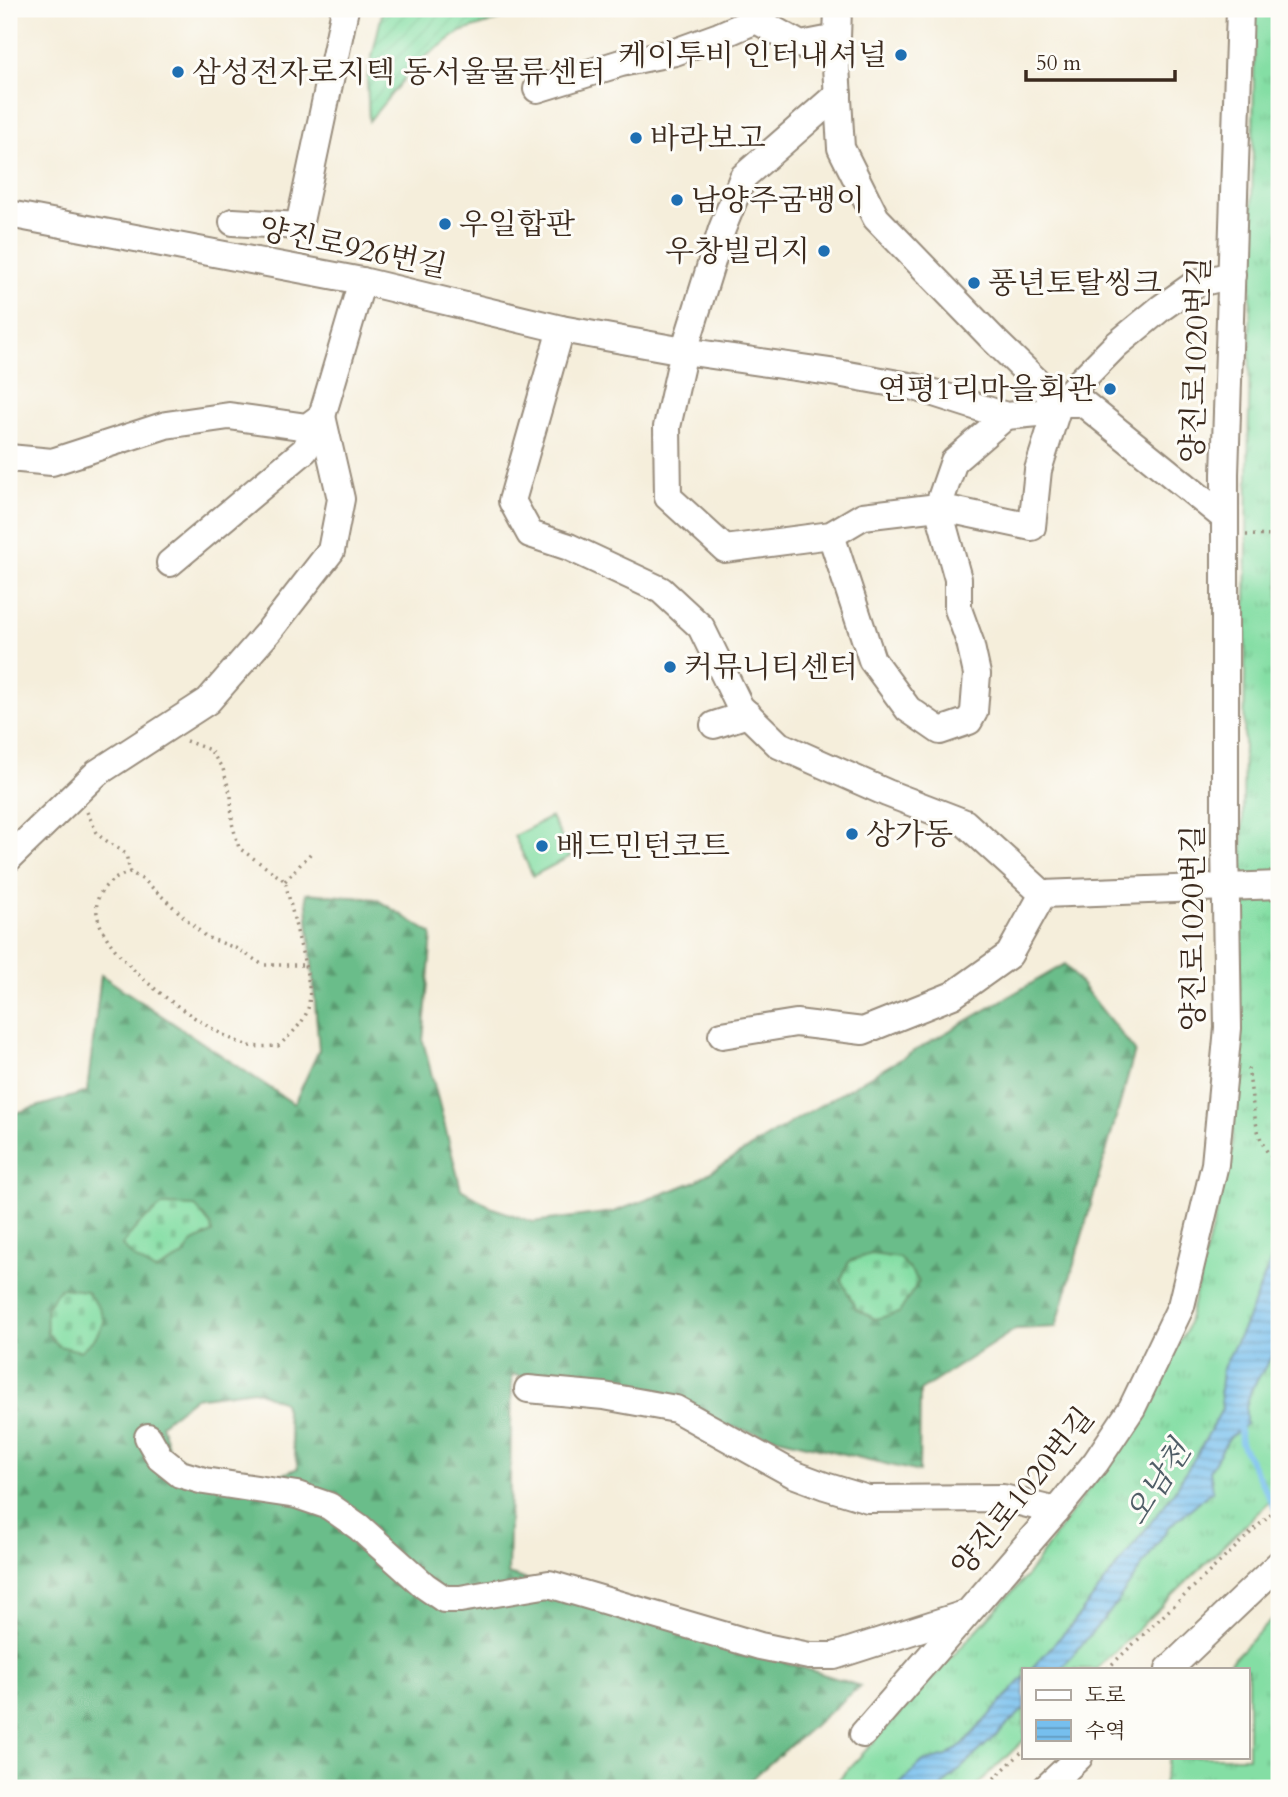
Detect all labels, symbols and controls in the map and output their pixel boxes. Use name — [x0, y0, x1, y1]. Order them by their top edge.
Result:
place label: 케이투비 인터내셔널 — [618, 35, 887, 76]
scale bar — [1026, 38, 1174, 82]
marker: 케이투비 인터내셔널 — [893, 47, 909, 63]
text: 50 m — [1036, 49, 1081, 78]
place label: 삼성전자로지텍 동서울물류센터 — [192, 52, 606, 93]
marker: 삼성전자로지텍 동서울물류센터 — [170, 64, 186, 80]
place label: 바라보고 — [650, 118, 766, 159]
marker: 바라보고 — [628, 130, 644, 146]
place label: 남양주굼뱅이 — [691, 180, 865, 221]
marker: 남양주굼뱅이 — [669, 192, 685, 208]
place label: 우일합판 — [459, 204, 575, 245]
street label: 양진로926번길 — [255, 208, 451, 288]
marker: 우일합판 — [437, 216, 453, 232]
place label: 우창빌리지 — [665, 231, 810, 272]
marker: 우창빌리지 — [816, 243, 832, 259]
street label: 양진로1020번길 — [1172, 256, 1220, 464]
place label: 풍년토탈씽크 — [988, 263, 1162, 304]
marker: 풍년토탈씽크 — [966, 275, 982, 291]
place label: 연평1리마을회관 — [878, 369, 1097, 410]
marker: 연평1리마을회관 — [1102, 381, 1118, 397]
place label: 커뮤니티센터 — [684, 647, 858, 688]
marker: 커뮤니티센터 — [662, 659, 678, 675]
place label: 상가동 — [866, 814, 953, 855]
street label: 양진로1020번길 — [1173, 825, 1214, 1031]
place label: 배드민턴코트 — [556, 826, 730, 867]
marker: 상가동 — [844, 826, 860, 842]
marker: 배드민턴코트 — [534, 838, 550, 854]
street label: 양진로1020번길 — [942, 1399, 1104, 1585]
water label: 오남천 — [1114, 1430, 1203, 1534]
legend — [1022, 1668, 1250, 1758]
text: 도로 — [1085, 1681, 1126, 1710]
text: 수역 — [1085, 1717, 1126, 1746]

